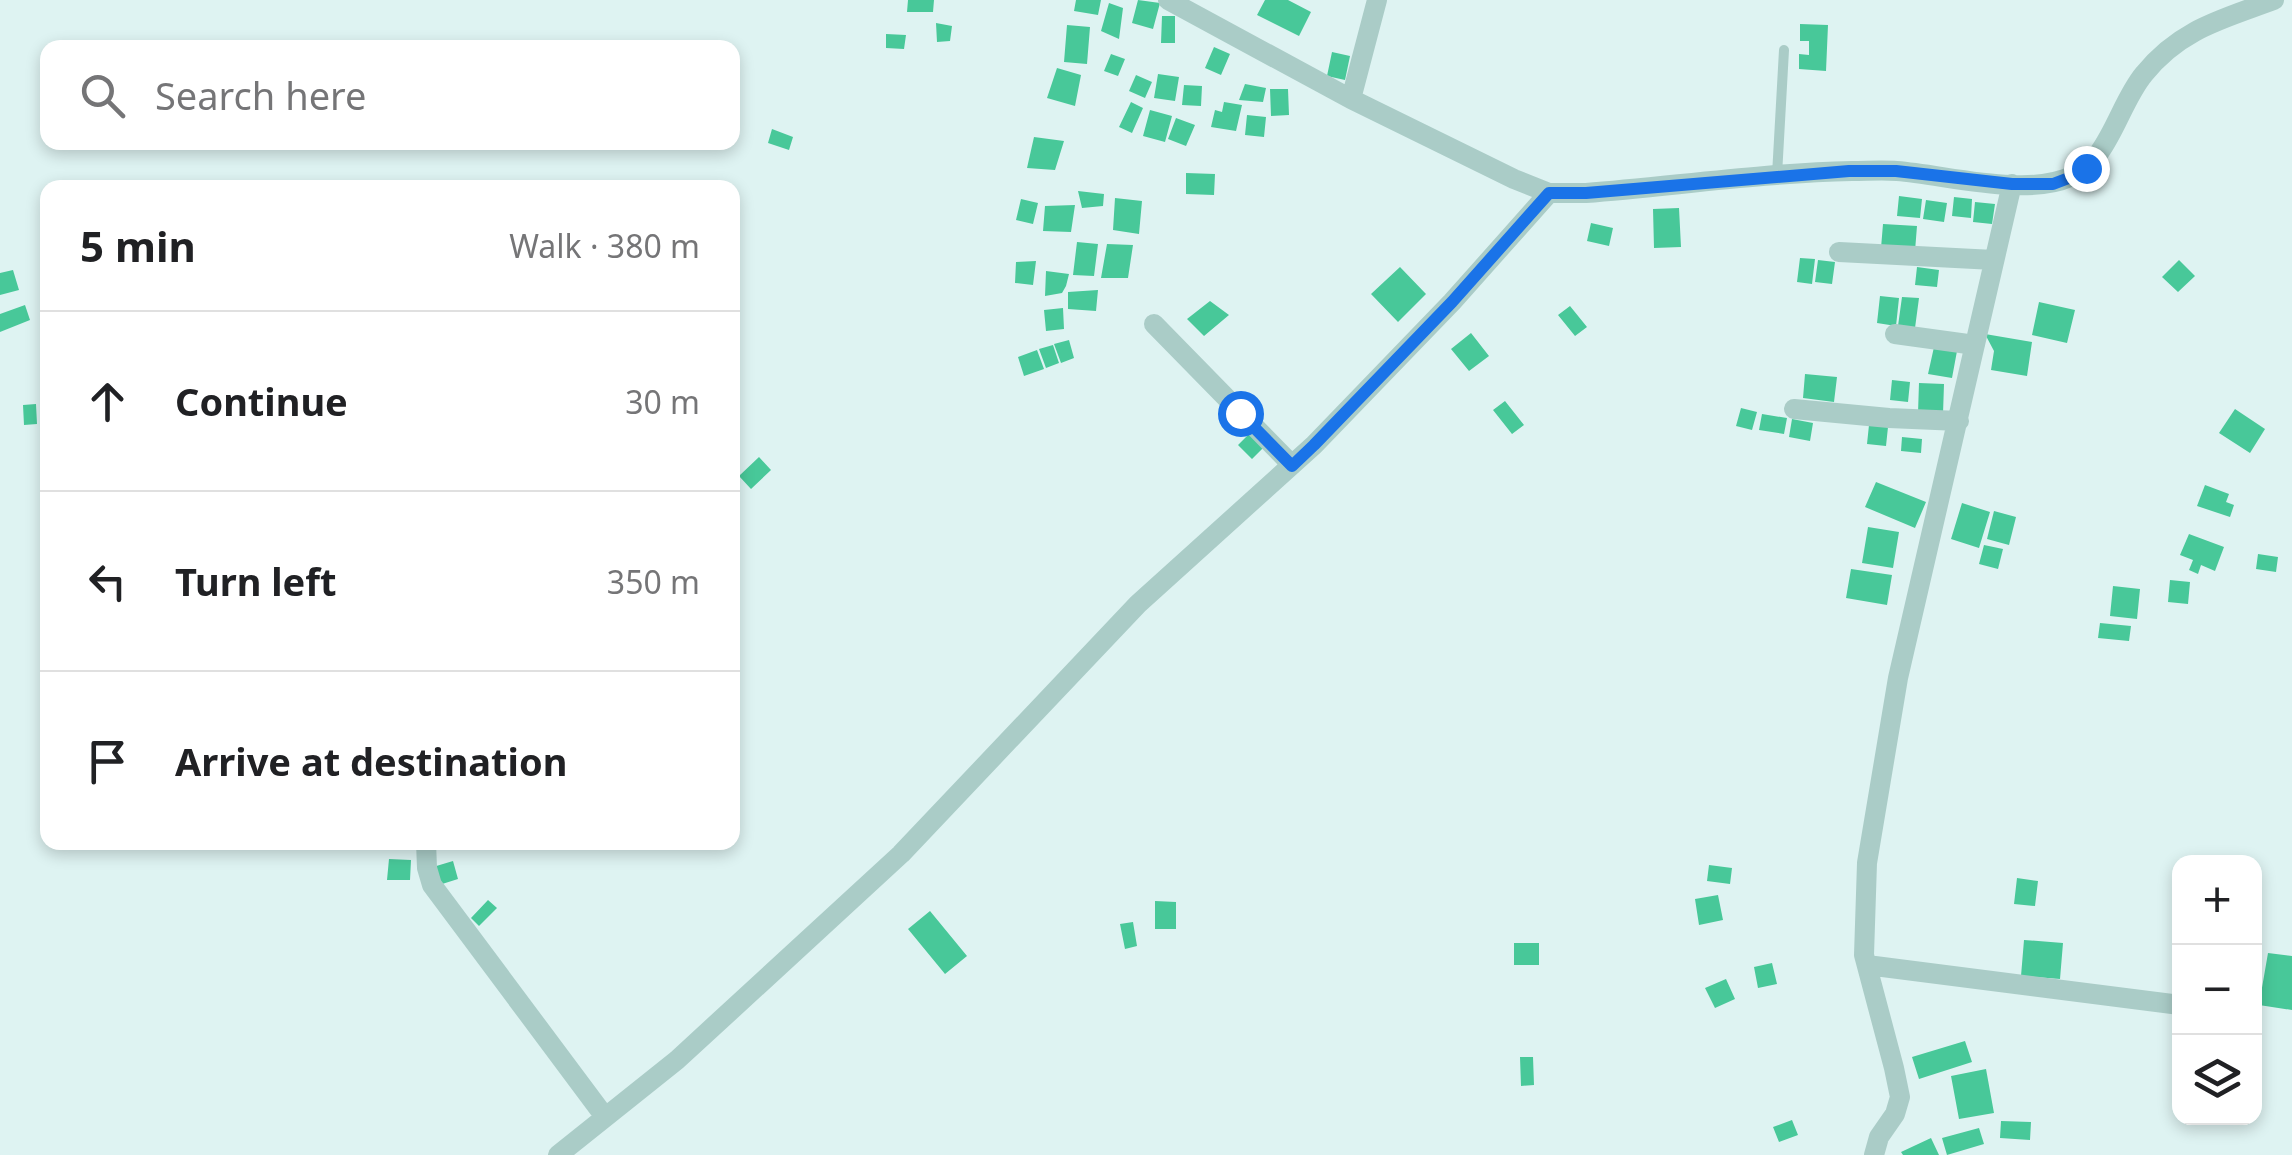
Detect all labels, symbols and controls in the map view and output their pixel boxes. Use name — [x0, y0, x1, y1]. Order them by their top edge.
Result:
search box — [40, 40, 740, 150]
icon: search — [75, 68, 130, 123]
text: Search here — [155, 69, 366, 121]
route end — [2064, 146, 2110, 192]
text: 5 min — [80, 217, 196, 274]
text: Walk · 380 m — [509, 224, 700, 267]
icon: ahead — [80, 374, 135, 429]
text: Continue — [175, 375, 348, 427]
text: 30 m — [625, 380, 700, 423]
route start — [1218, 391, 1264, 437]
icon: left — [80, 554, 135, 609]
text: Turn left — [175, 555, 337, 607]
text: 350 m — [607, 560, 700, 603]
icon: arrive — [80, 734, 135, 789]
text: Arrive at destination — [175, 735, 567, 787]
map controls — [2172, 855, 2262, 1125]
button: + — [2172, 855, 2262, 945]
button: − — [2172, 945, 2262, 1035]
button: layers — [2172, 1035, 2262, 1125]

